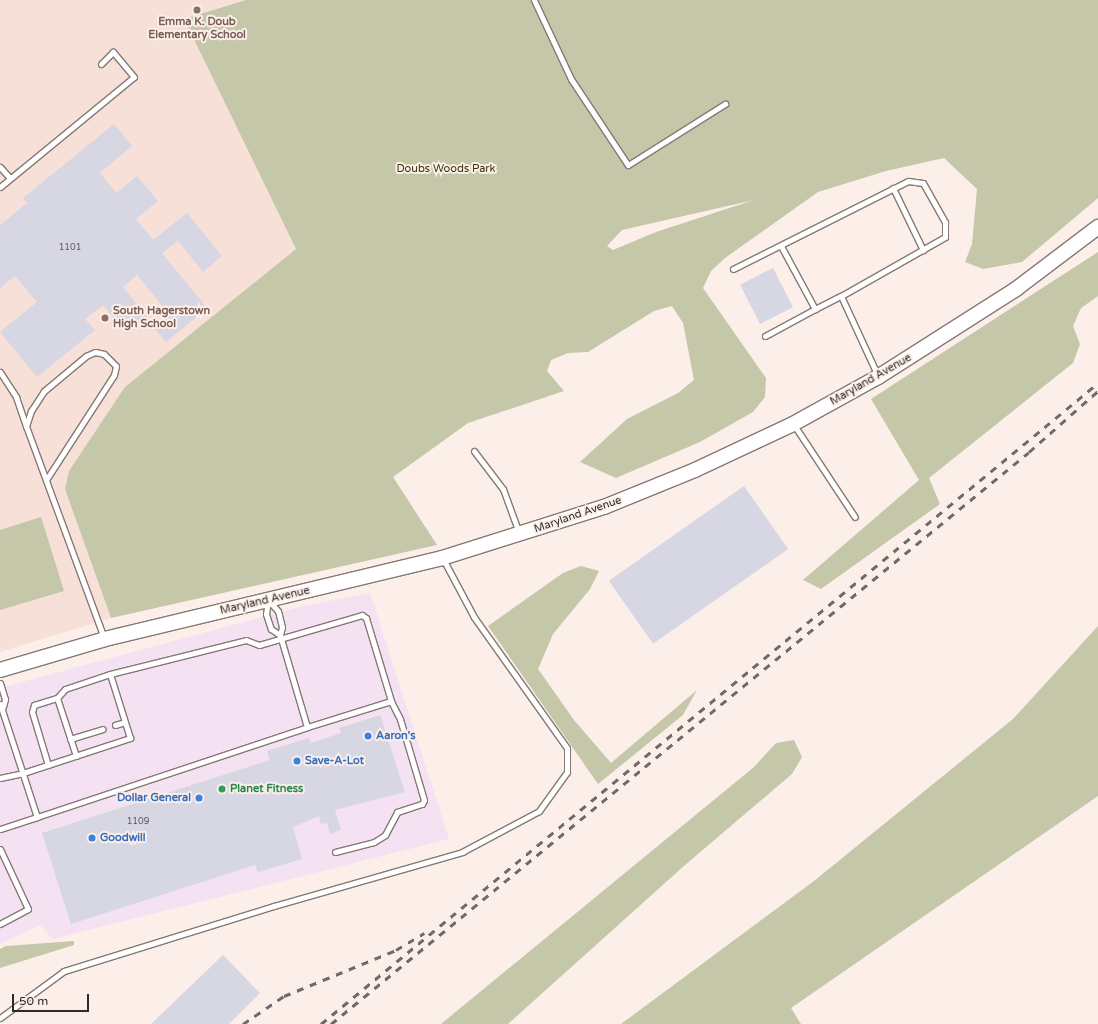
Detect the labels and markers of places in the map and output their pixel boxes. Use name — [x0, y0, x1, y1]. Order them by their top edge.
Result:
marker: Emma K. Doub Elementary School — [192, 5, 202, 15]
place label: Emma K. Doub Elementary School — [148, 16, 246, 42]
place label: South Hagerstown High School — [113, 305, 210, 331]
marker: South Hagerstown High School — [100, 313, 110, 323]
place label: Aaron's — [376, 729, 416, 743]
marker: Aaron's — [363, 731, 373, 741]
place label: Save-A-Lot — [305, 754, 364, 768]
marker: Save-A-Lot — [292, 756, 302, 766]
place label: Planet Fitness — [230, 782, 303, 796]
marker: Planet Fitness — [217, 784, 227, 794]
place label: Dollar General — [117, 791, 191, 805]
marker: Dollar General — [194, 793, 204, 803]
place label: Goodwill — [100, 831, 146, 845]
marker: Goodwill — [87, 833, 97, 843]

